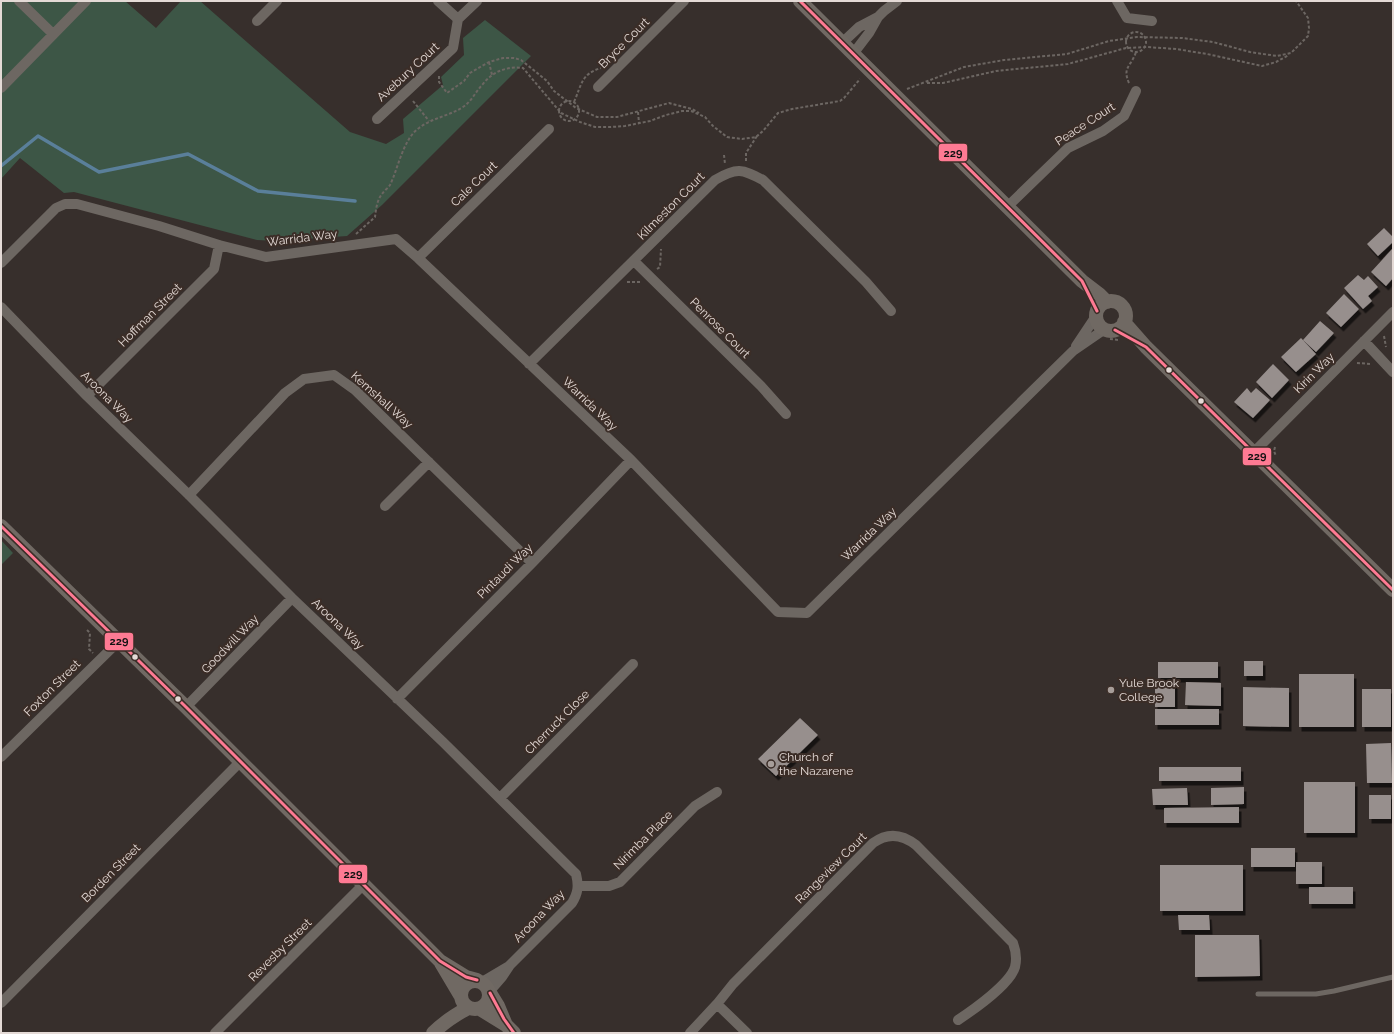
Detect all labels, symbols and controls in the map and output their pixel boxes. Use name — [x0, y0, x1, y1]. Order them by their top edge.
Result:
street label: Bryce Court — [596, 15, 652, 71]
street label: Avebury Court — [374, 40, 442, 104]
street label: Peace Court — [1053, 100, 1117, 148]
line badge: 229 — [938, 143, 968, 162]
text: 229 — [944, 147, 963, 160]
street label: Cale Court — [448, 159, 500, 209]
street label: Kilmeston Court — [634, 169, 708, 243]
street label: Warrida Way — [266, 227, 339, 249]
street label: Hoffman Street — [115, 280, 185, 350]
street label: Penrose Court — [687, 295, 753, 361]
street label: Kirin Way — [1291, 349, 1338, 396]
unlabelled marker — [1164, 365, 1174, 375]
street label: Aroona Way — [78, 368, 136, 426]
street label: Kemshall Way — [348, 369, 416, 432]
street label: Warrida Way — [560, 374, 621, 434]
unlabelled marker — [1196, 396, 1206, 406]
line badge: 229 — [1242, 447, 1272, 466]
text: 229 — [1248, 450, 1267, 463]
street label: Warrida Way — [839, 504, 900, 564]
street label: Pintaudi Way — [475, 540, 536, 601]
street label: Aroona Way — [309, 596, 367, 653]
street label: Goodwill Way — [198, 611, 262, 676]
line badge: 229 — [104, 632, 134, 651]
text: 229 — [110, 635, 129, 648]
unlabelled marker — [130, 652, 140, 662]
street label: Foxton Street — [21, 657, 83, 719]
place label: Yule Brook College — [1119, 676, 1180, 704]
marker: Yule Brook College — [1106, 685, 1116, 695]
street label: Cherruck Close — [522, 687, 592, 757]
unlabelled marker — [173, 694, 183, 704]
place label: Church of the Nazarene — [779, 750, 853, 778]
marker: Church of the Nazarene — [766, 759, 776, 769]
street label: Nirimba Place — [611, 808, 675, 872]
street label: Rangeview Court — [793, 830, 869, 906]
street label: Borden Street — [79, 841, 143, 905]
line badge: 229 — [338, 864, 368, 884]
text: 229 — [344, 868, 363, 881]
street label: Aroona Way — [511, 887, 568, 945]
street label: Revesby Street — [246, 916, 314, 984]

